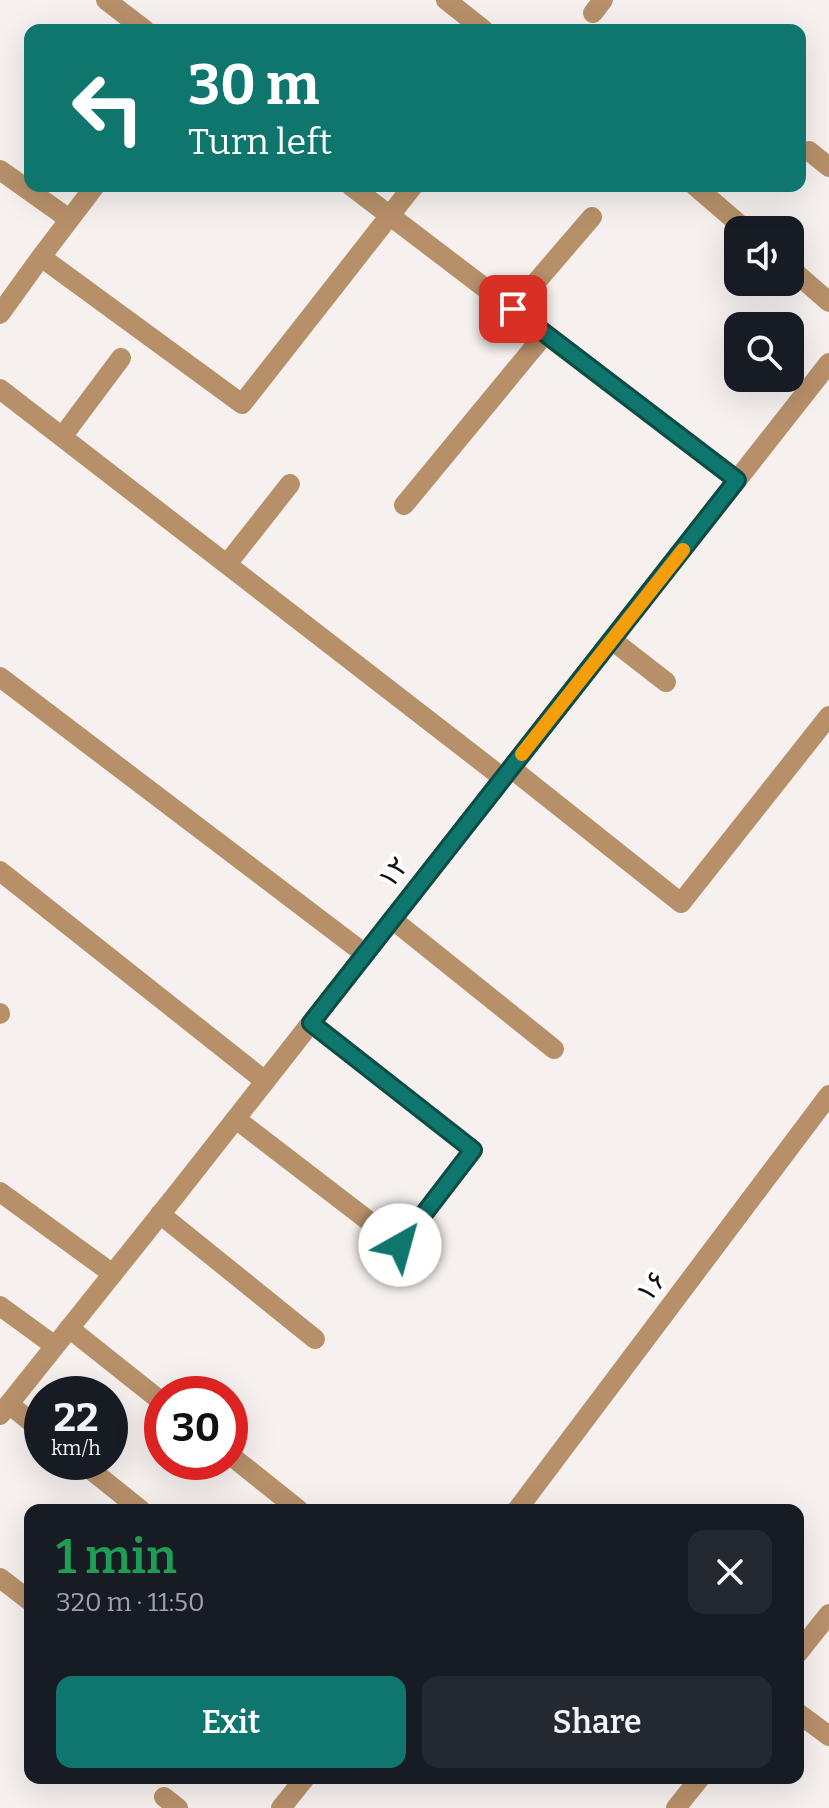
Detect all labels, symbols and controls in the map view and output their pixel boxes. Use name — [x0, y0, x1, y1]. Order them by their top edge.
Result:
text: 30 m — [188, 52, 319, 119]
icon: left — [56, 56, 160, 160]
text: Turn left — [188, 120, 332, 164]
map controls — [724, 216, 804, 392]
button: sound — [724, 216, 804, 296]
pin — [479, 275, 547, 343]
icon: arrive — [491, 287, 535, 331]
button: search — [724, 312, 804, 392]
street label: ۱۲ — [371, 850, 415, 894]
position arrow — [358, 1203, 442, 1287]
street label: ۱۶ — [629, 1264, 673, 1308]
speed limit sign: 30 — [144, 1376, 248, 1480]
text: 22 — [53, 1394, 99, 1442]
text: km/h — [51, 1436, 101, 1460]
text: 1 min — [56, 1528, 177, 1586]
button: close — [688, 1530, 772, 1614]
text: 320 m · 11:50 — [56, 1587, 205, 1618]
button: Exit — [56, 1676, 406, 1768]
button: Share — [422, 1676, 772, 1768]

